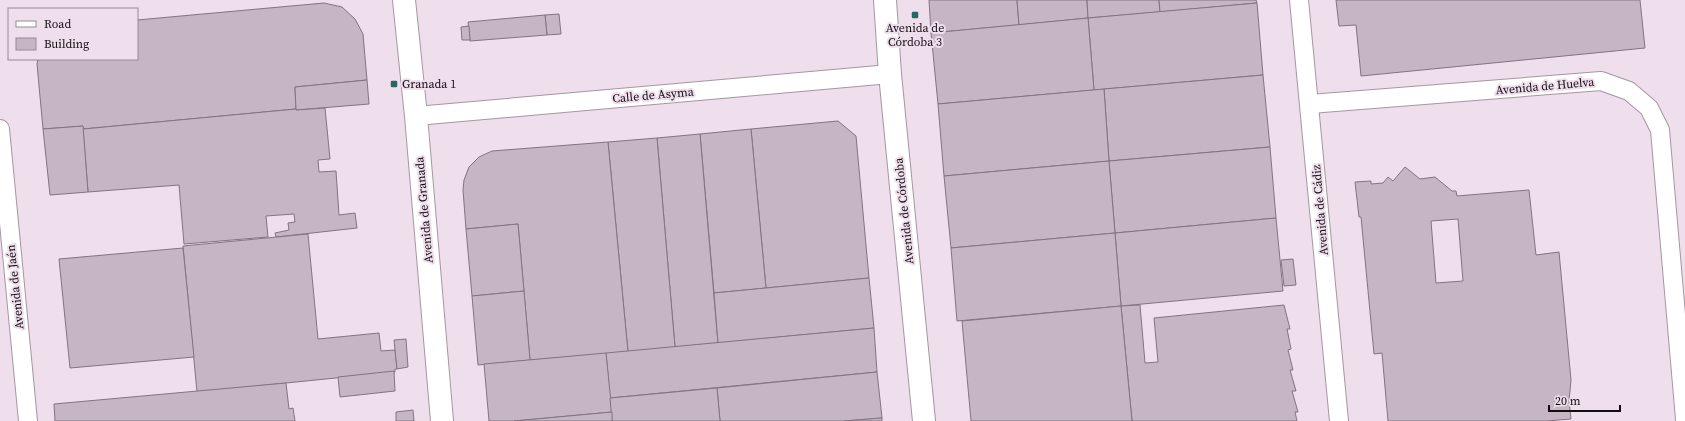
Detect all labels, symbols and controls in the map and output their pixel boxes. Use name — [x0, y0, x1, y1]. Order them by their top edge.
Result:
legend — [8, 8, 138, 60]
marker: Avenida de Córdoba 3 — [910, 10, 920, 20]
text: Road — [44, 16, 71, 32]
place label: Avenida de Córdoba 3 — [886, 20, 944, 50]
text: Building — [44, 36, 89, 52]
street label: Avenida de Huelva — [1495, 74, 1596, 98]
place label: Granada 1 — [402, 76, 456, 92]
marker: Granada 1 — [389, 79, 399, 89]
street label: Calle de Asyma — [612, 83, 695, 107]
street label: Avenida de Granada — [411, 155, 437, 264]
street label: Avenida de Córdoba — [890, 156, 918, 265]
street label: Avenida de Cádiz — [1308, 164, 1332, 256]
street label: Avenida de Jaén — [3, 244, 27, 330]
scale bar — [1549, 387, 1620, 413]
text: 20 m — [1555, 393, 1581, 409]

